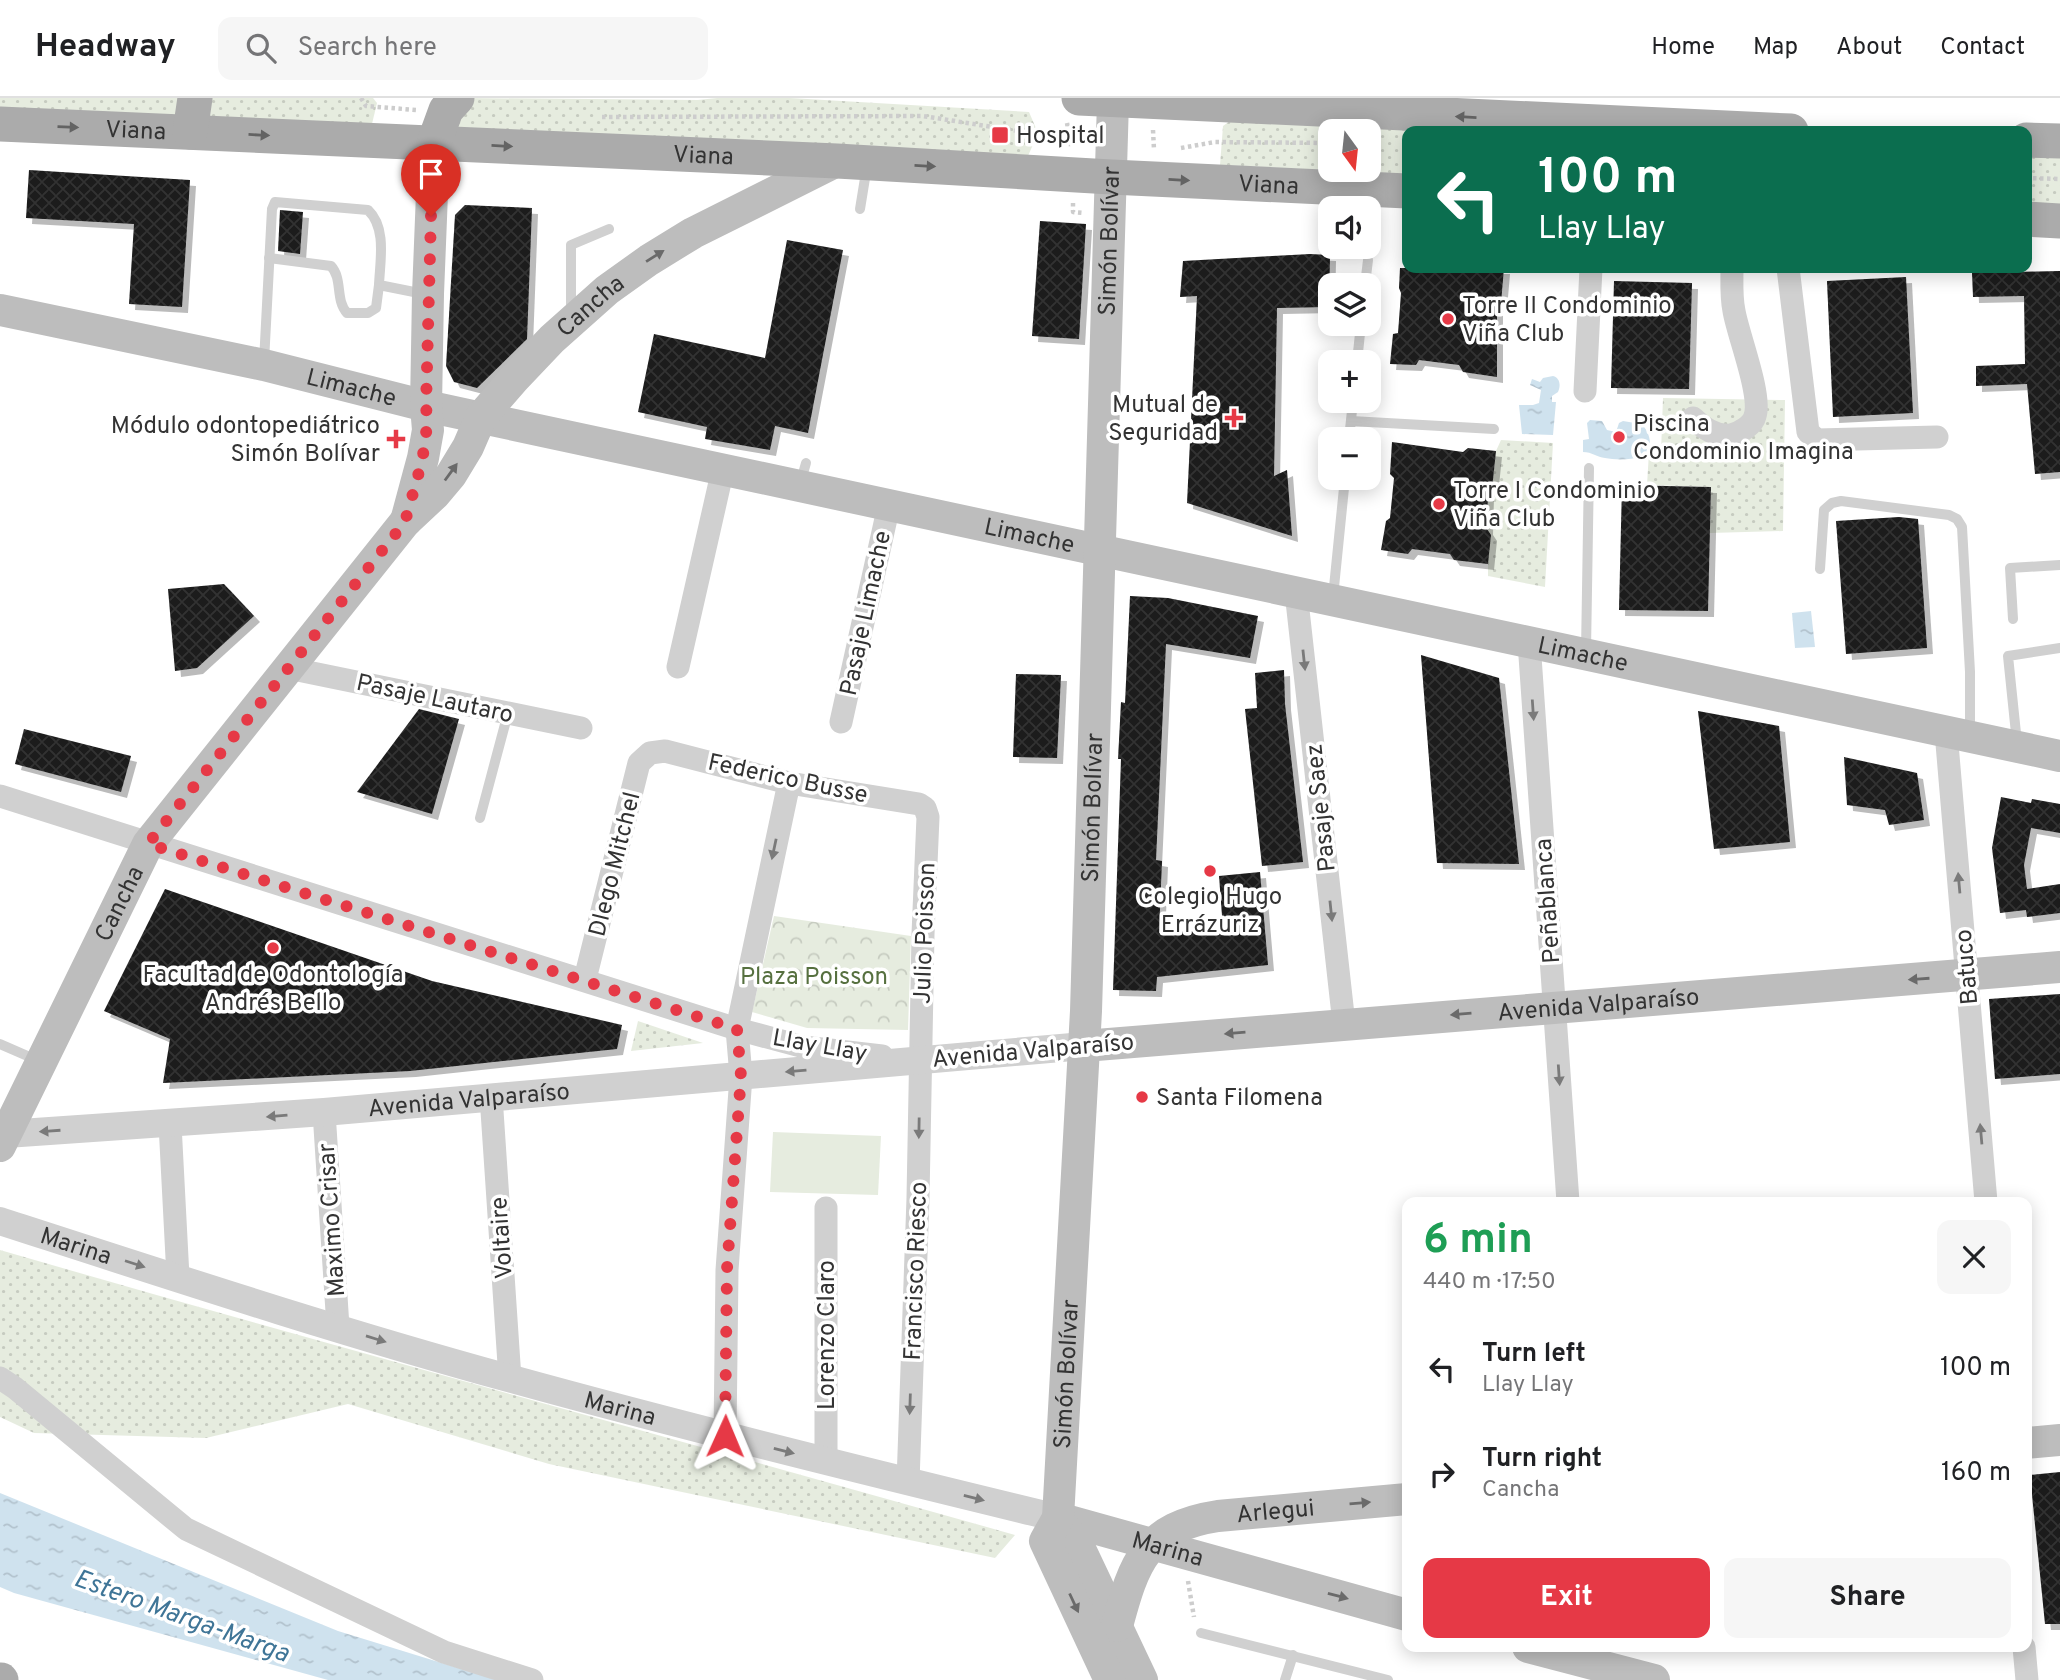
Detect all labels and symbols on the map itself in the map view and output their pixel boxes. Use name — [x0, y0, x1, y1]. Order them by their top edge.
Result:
one-way arrow — [1455, 112, 1477, 123]
street label: Viana — [105, 116, 167, 148]
north arrow — [1318, 119, 1381, 182]
one-way arrow — [57, 121, 79, 132]
place label: Hospital — [1016, 122, 1105, 152]
marker: Hospital — [990, 125, 1010, 145]
one-way arrow — [248, 129, 270, 140]
one-way arrow — [491, 140, 513, 151]
street label: Viana — [672, 141, 734, 173]
pin — [401, 144, 461, 216]
one-way arrow — [914, 161, 936, 172]
street label: Simón Bolívar — [1094, 166, 1128, 316]
street label: Viana — [1237, 170, 1300, 203]
one-way arrow — [1168, 175, 1190, 186]
one-way arrow — [646, 250, 665, 263]
street label: Cancha — [551, 269, 631, 345]
place label: Torre II Condominio Viña Club — [1462, 292, 1672, 350]
marker: Torre II Condominio Viña Club — [1440, 311, 1456, 327]
street label: Limache — [303, 363, 399, 415]
place label: Mutual de Seguridad — [1108, 391, 1218, 449]
marker: Mutual de Seguridad — [1224, 408, 1244, 428]
place label: Piscina Condominio Imagina — [1633, 410, 1854, 468]
place label: Módulo odontopediátrico Simón Bolívar — [111, 412, 380, 470]
marker: Módulo odontopediátrico Simón Bolívar — [386, 429, 406, 449]
marker: Piscina Condominio Imagina — [1611, 429, 1627, 445]
one-way arrow — [444, 463, 458, 481]
place label: Torre I Condominio Viña Club — [1453, 477, 1656, 535]
marker: Torre I Condominio Viña Club — [1431, 496, 1447, 512]
street label: Limache — [981, 513, 1077, 562]
street label: Pasaje Limache — [835, 528, 899, 699]
street label: Limache — [1535, 631, 1631, 680]
one-way arrow — [1298, 649, 1309, 671]
street label: Pasaje Lautaro — [353, 669, 516, 731]
one-way arrow — [1528, 699, 1539, 721]
street label: Simón Bolívar — [1077, 733, 1111, 883]
street label: Pasaje Saez — [1300, 742, 1344, 873]
street label: Federico Busse — [705, 748, 870, 812]
street label: DIego Mitchel — [583, 789, 648, 940]
street label: Peñablanca — [1530, 837, 1568, 964]
one-way arrow — [769, 838, 780, 860]
street label: Cancha — [89, 862, 152, 947]
street label: Julio Poisson — [909, 862, 943, 1004]
marker: Colegio Hugo Errázuriz — [1202, 863, 1218, 879]
one-way arrow — [1953, 872, 1964, 894]
place label: Colegio Hugo Errázuriz — [1138, 883, 1282, 941]
one-way arrow — [1326, 900, 1337, 922]
street label: Batuco — [1950, 928, 1986, 1006]
marker: Facultad de Odontología Andrés Bello — [265, 940, 281, 956]
place label: Facultad de Odontología Andrés Bello — [143, 961, 403, 1019]
park label: Plaza Poisson — [740, 963, 888, 993]
one-way arrow — [1908, 974, 1930, 985]
street label: Avenida Valparaíso — [1496, 983, 1701, 1029]
one-way arrow — [1450, 1009, 1472, 1020]
street label: Llay Llay — [770, 1024, 869, 1070]
street label: Avenida Valparaíso — [931, 1028, 1135, 1076]
one-way arrow — [1224, 1028, 1246, 1039]
one-way arrow — [1554, 1064, 1565, 1086]
one-way arrow — [785, 1066, 807, 1077]
street label: Avenida Valparaíso — [367, 1078, 571, 1125]
place label: Santa Filomena — [1156, 1084, 1323, 1114]
marker: Santa Filomena — [1134, 1089, 1150, 1105]
one-way arrow — [266, 1111, 288, 1122]
one-way arrow — [913, 1117, 925, 1139]
one-way arrow — [1975, 1123, 1986, 1145]
one-way arrow — [39, 1126, 61, 1137]
street label: Maximo Crisar — [313, 1142, 353, 1298]
street label: Francisco Riesco — [899, 1181, 935, 1361]
street label: Voltaire — [485, 1196, 521, 1280]
street label: Marina — [36, 1222, 115, 1273]
one-way arrow — [125, 1259, 146, 1269]
street label: Lorenzo Claro — [813, 1260, 843, 1410]
street label: Simón Bolívar — [1049, 1299, 1087, 1450]
one-way arrow — [365, 1334, 386, 1344]
street label: Marina — [581, 1386, 659, 1434]
one-way arrow — [905, 1394, 916, 1416]
position arrow — [688, 1399, 762, 1473]
one-way arrow — [773, 1446, 795, 1457]
one-way arrow — [963, 1493, 985, 1504]
street label: Arlegui — [1235, 1494, 1316, 1531]
one-way arrow — [1349, 1497, 1371, 1508]
street label: Marina — [1128, 1526, 1207, 1575]
water label: Estero Marga-Marga — [69, 1563, 294, 1672]
one-way arrow — [1327, 1591, 1349, 1602]
one-way arrow — [1068, 1593, 1080, 1613]

